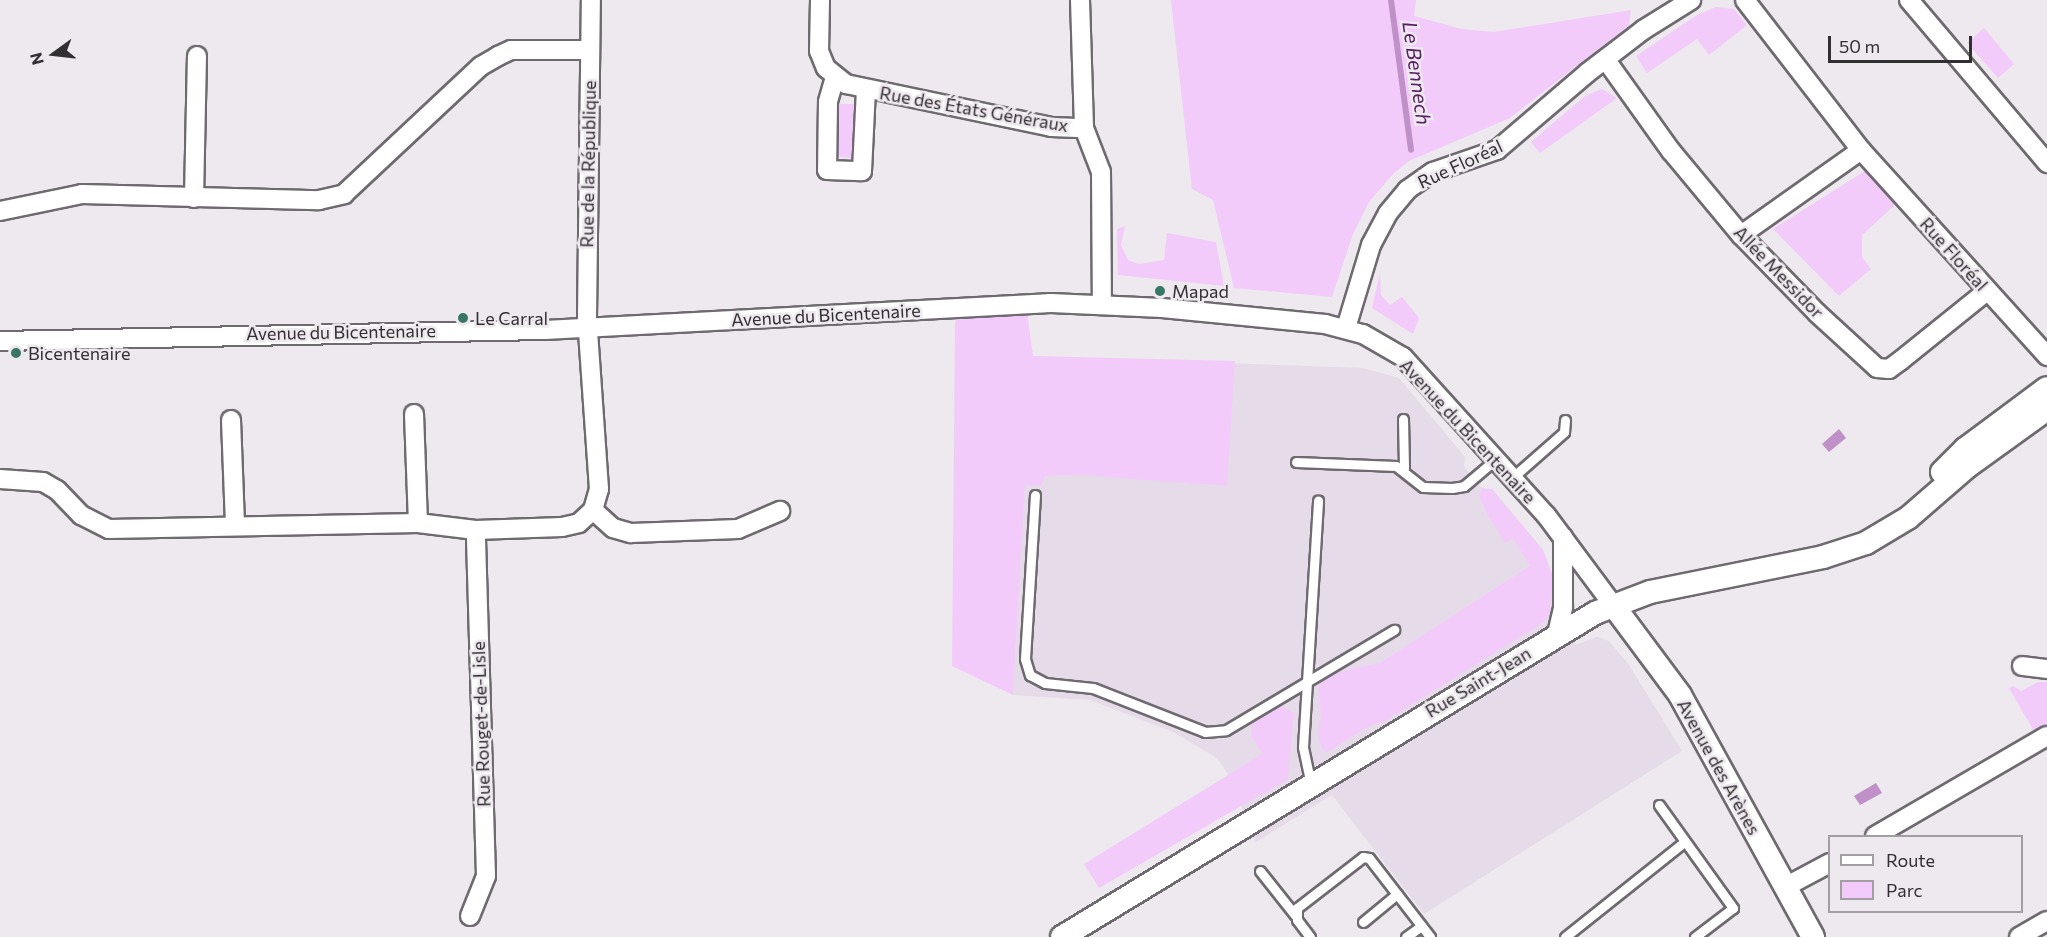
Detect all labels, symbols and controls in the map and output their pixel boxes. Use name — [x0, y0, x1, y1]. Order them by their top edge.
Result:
water label: Le Bennech — [1398, 20, 1436, 126]
north arrow — [24, 24, 84, 84]
scale bar — [1831, 24, 1975, 62]
text: 50 m — [1839, 35, 1880, 57]
text: N — [25, 51, 47, 67]
street label: Rue de la République — [576, 80, 600, 248]
street label: Rue des États Généraux — [878, 82, 1070, 136]
street label: Rue Floréal — [1414, 135, 1506, 193]
street label: Rue Floréal — [1916, 213, 1992, 295]
street label: Allée Messidor — [1730, 221, 1828, 323]
place label: Mapad — [1172, 280, 1229, 302]
marker: Mapad — [1153, 284, 1167, 298]
street label: Avenue du Bicentenaire — [731, 299, 921, 331]
place label: Le Carral — [475, 307, 548, 329]
marker: Le Carral — [456, 311, 470, 325]
street label: Avenue du Bicentenaire — [246, 320, 436, 344]
place label: Bicentenaire — [28, 342, 130, 364]
marker: Bicentenaire — [9, 346, 23, 360]
street label: Avenue du Bicentenaire — [1395, 354, 1541, 508]
street label: Rue Rouget-de-Lisle — [467, 641, 495, 807]
street label: Rue Saint-Jean — [1421, 642, 1535, 722]
street label: Avenue des Arènes — [1673, 695, 1765, 839]
legend — [1828, 835, 2023, 913]
text: Route — [1886, 849, 1935, 871]
text: Parc — [1886, 879, 1923, 901]

